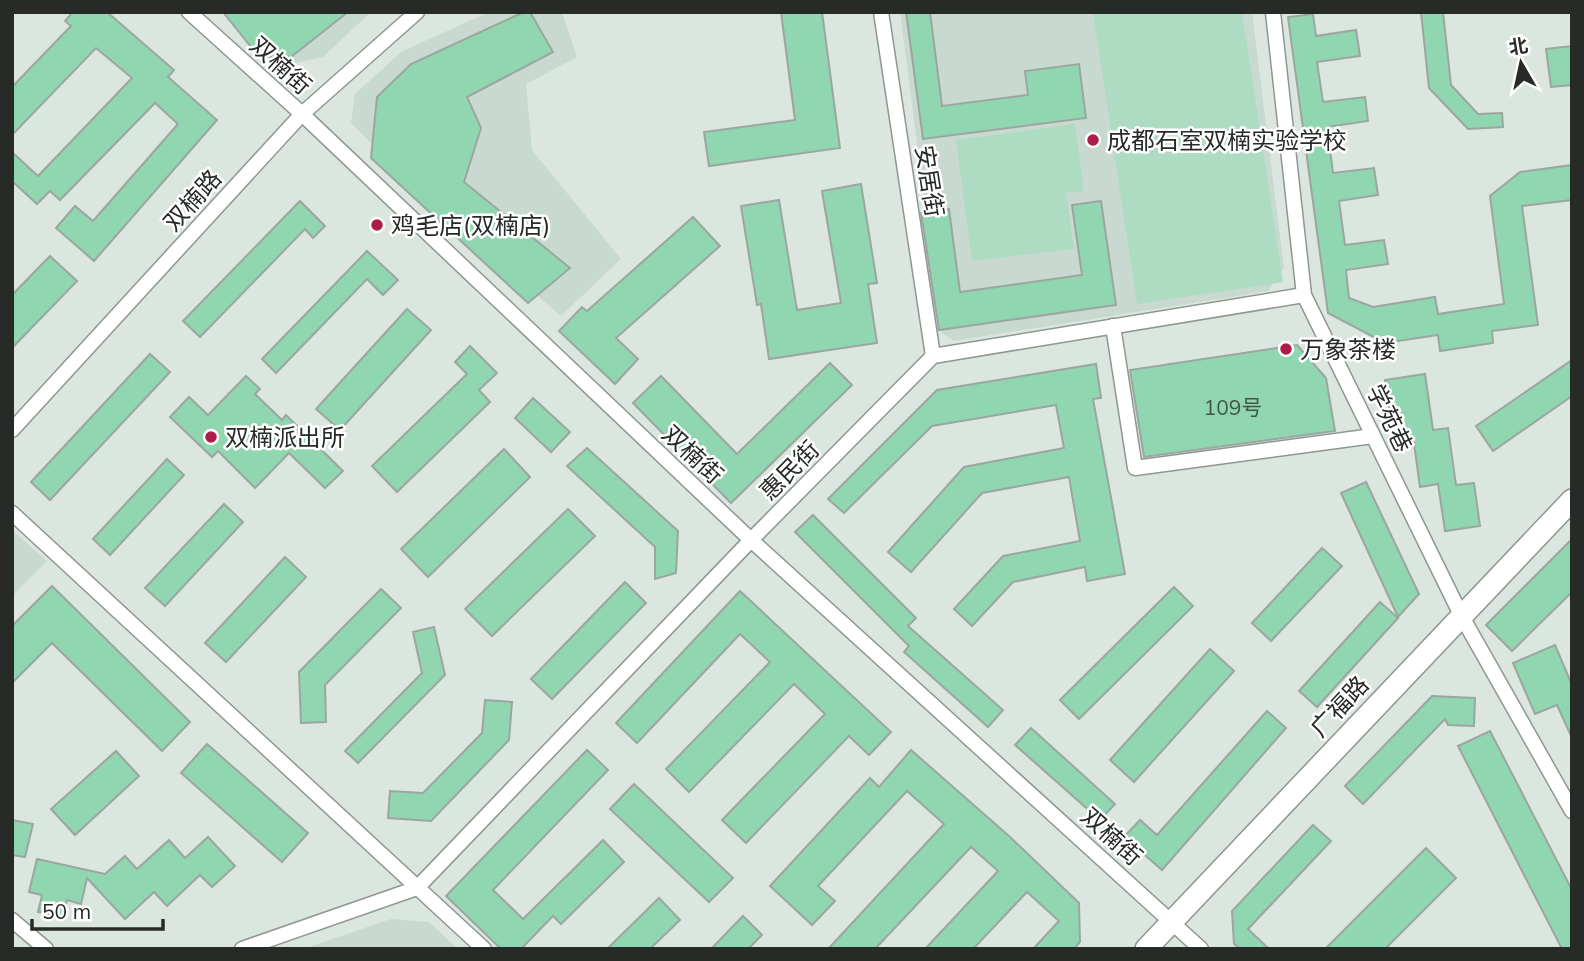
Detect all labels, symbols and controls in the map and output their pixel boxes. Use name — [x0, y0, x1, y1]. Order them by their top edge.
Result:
north arrow — [1486, 28, 1556, 98]
street label: 双楠街 — [244, 30, 318, 100]
text: 北 — [1507, 33, 1530, 60]
place label: 成都石室双楠实验学校 — [1107, 125, 1347, 155]
marker: 成都石室双楠实验学校 — [1085, 132, 1101, 148]
street label: 安居街 — [910, 143, 950, 219]
street label: 双楠路 — [157, 163, 227, 237]
place label: 鸡毛店(双楠店) — [391, 210, 550, 240]
marker: 鸡毛店(双楠店) — [369, 217, 385, 233]
place label: 万象茶楼 — [1300, 334, 1396, 364]
marker: 万象茶楼 — [1278, 341, 1294, 357]
street label: 学苑巷 — [1361, 379, 1419, 457]
house number: 109号 — [1204, 394, 1262, 420]
street label: 双楠街 — [656, 418, 730, 490]
place label: 双楠派出所 — [225, 422, 345, 452]
marker: 双楠派出所 — [203, 429, 219, 445]
street label: 惠民街 — [753, 434, 825, 506]
street label: 广福路 — [1303, 669, 1375, 743]
street label: 双楠街 — [1075, 801, 1149, 871]
scale bar — [32, 888, 163, 932]
text: 50 m — [42, 898, 91, 924]

